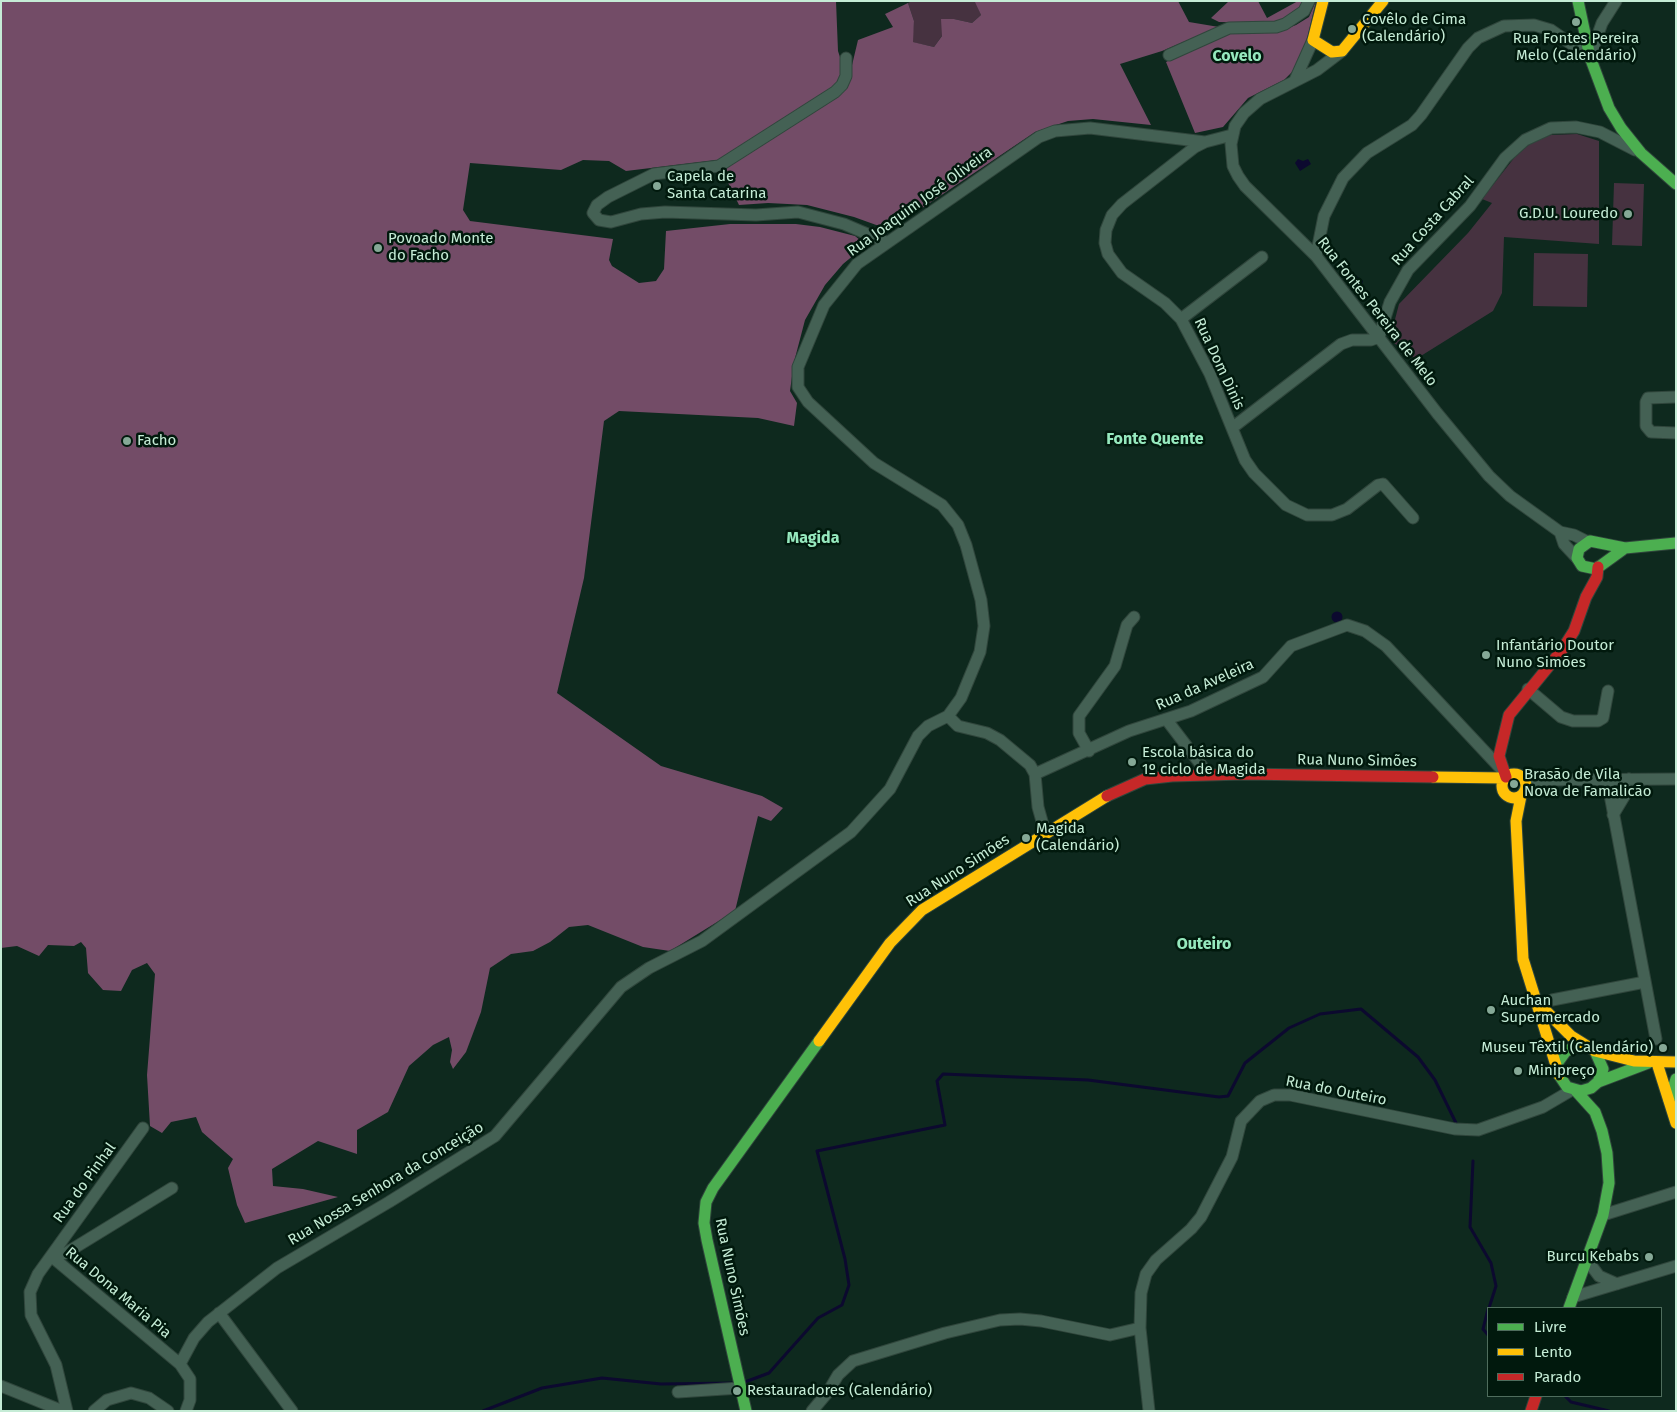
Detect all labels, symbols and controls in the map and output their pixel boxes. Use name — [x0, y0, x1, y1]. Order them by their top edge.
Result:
place label: Covêlo de Cima (Calendário) — [1362, 11, 1466, 46]
marker: Rua Fontes Pereira Melo (Calendário) — [1570, 16, 1582, 28]
marker: Covêlo de Cima (Calendário) — [1346, 23, 1358, 35]
place label: Rua Fontes Pereira Melo (Calendário) — [1513, 30, 1639, 65]
district label: Covelo — [1212, 47, 1262, 67]
street label: Rua Joaquim José Oliveira — [844, 143, 996, 261]
place label: Capela de Santa Catarina — [667, 168, 766, 203]
street label: Rua Costa Cabral — [1388, 173, 1478, 269]
marker: Capela de Santa Catarina — [651, 180, 663, 192]
place label: G.D.U. Louredo — [1519, 205, 1618, 223]
marker: G.D.U. Louredo — [1622, 208, 1634, 220]
place label: Povoado Monte do Facho — [388, 230, 493, 265]
street label: Rua Fontes Pereira de Melo — [1313, 234, 1441, 390]
marker: Povoado Monte do Facho — [372, 242, 384, 254]
street label: Rua Dom Dinis — [1190, 315, 1248, 413]
district label: Fonte Quente — [1106, 430, 1204, 450]
place label: Facho — [137, 432, 176, 450]
marker: Facho — [121, 435, 133, 447]
district label: Magida — [787, 529, 839, 549]
place label: Infantário Doutor Nuno Simões — [1496, 637, 1614, 672]
marker: Infantário Doutor Nuno Simões — [1480, 649, 1492, 661]
street label: Rua da Aveleira — [1153, 655, 1257, 715]
place label: Escola básica do 1º ciclo de Magida — [1142, 744, 1266, 779]
street label: Rua Nuno Simões — [1297, 751, 1417, 771]
marker: Escola básica do 1º ciclo de Magida — [1126, 756, 1138, 768]
place label: Brasão de Vila Nova de Famalicão — [1524, 766, 1651, 801]
marker: Brasão de Vila Nova de Famalicão — [1508, 778, 1520, 790]
place label: Magida (Calendário) — [1036, 820, 1119, 855]
street label: Rua Nuno Simões — [903, 831, 1013, 911]
marker: Magida (Calendário) — [1020, 832, 1032, 844]
district label: Outeiro — [1177, 935, 1231, 955]
place label: Auchan Supermercado — [1501, 992, 1600, 1027]
marker: Auchan Supermercado — [1485, 1004, 1497, 1016]
place label: Museu Têxtil (Calendário) — [1481, 1039, 1653, 1057]
marker: Museu Têxtil (Calendário) — [1657, 1042, 1669, 1054]
place label: Minipreço — [1528, 1062, 1595, 1080]
marker: Minipreço — [1512, 1065, 1524, 1077]
street label: Rua do Outeiro — [1284, 1072, 1388, 1110]
street label: Rua Nossa Senhora da Conceição — [285, 1118, 487, 1250]
street label: Rua do Pinhal — [50, 1139, 120, 1227]
street label: Rua Nuno Simões — [711, 1217, 753, 1337]
street label: Rua Dona Maria Pia — [62, 1244, 174, 1342]
place label: Burcu Kebabs — [1546, 1248, 1639, 1266]
marker: Burcu Kebabs — [1643, 1251, 1655, 1263]
legend — [1487, 1307, 1662, 1397]
text: Livre — [1534, 1318, 1567, 1336]
text: Lento — [1534, 1343, 1572, 1361]
text: Parado — [1534, 1368, 1581, 1386]
place label: Restauradores (Calendário) — [747, 1382, 932, 1400]
marker: Restauradores (Calendário) — [731, 1385, 743, 1397]

